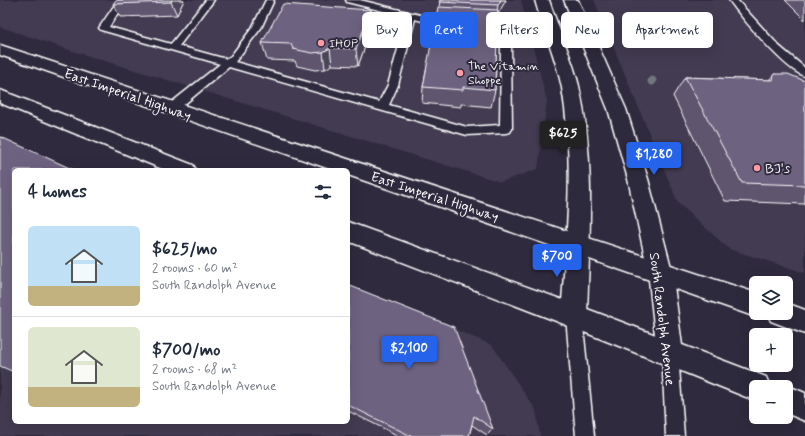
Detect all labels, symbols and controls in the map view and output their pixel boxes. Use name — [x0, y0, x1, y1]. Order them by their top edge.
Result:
chip: Buy — [362, 12, 412, 48]
chip: Rent — [420, 12, 478, 48]
chip: Filters — [486, 12, 553, 48]
chip: New — [561, 12, 614, 48]
chip: Apartment — [622, 12, 713, 48]
place label: IHOP — [329, 36, 358, 52]
marker: IHOP — [316, 38, 326, 48]
place label: The Vitamin Shoppe — [468, 59, 540, 89]
street label: East Imperial Highway — [61, 65, 194, 126]
marker: The Vitamin Shoppe — [455, 68, 465, 78]
pin: $625 — [539, 121, 587, 155]
text: $625 — [549, 125, 577, 142]
pin: $1,280 — [621, 142, 687, 176]
text: $1,280 — [635, 146, 673, 163]
place label: BJ's — [765, 160, 790, 178]
marker: BJ's — [752, 163, 762, 173]
street label: East Imperial Highway — [368, 168, 501, 227]
text: 4 homes — [28, 181, 87, 203]
icon: filters — [312, 181, 334, 203]
text: $625/mo — [152, 238, 217, 260]
icon: home — [60, 242, 108, 290]
pin: $700 — [533, 244, 581, 278]
text: $700 — [542, 248, 572, 265]
street label: South Randolph Avenue — [645, 252, 679, 387]
text: 2 rooms · 60 m² — [152, 260, 238, 277]
map controls — [749, 276, 793, 424]
button: layers — [749, 276, 793, 320]
text: South Randolph Avenue — [152, 277, 276, 294]
button: + — [749, 328, 793, 372]
pin: $2,100 — [376, 336, 442, 370]
text: $700/mo — [152, 339, 220, 361]
text: $2,100 — [390, 340, 428, 357]
icon: home — [60, 343, 108, 391]
text: 2 rooms · 68 m² — [152, 361, 237, 378]
text: South Randolph Avenue — [152, 378, 276, 395]
button: − — [749, 380, 793, 424]

